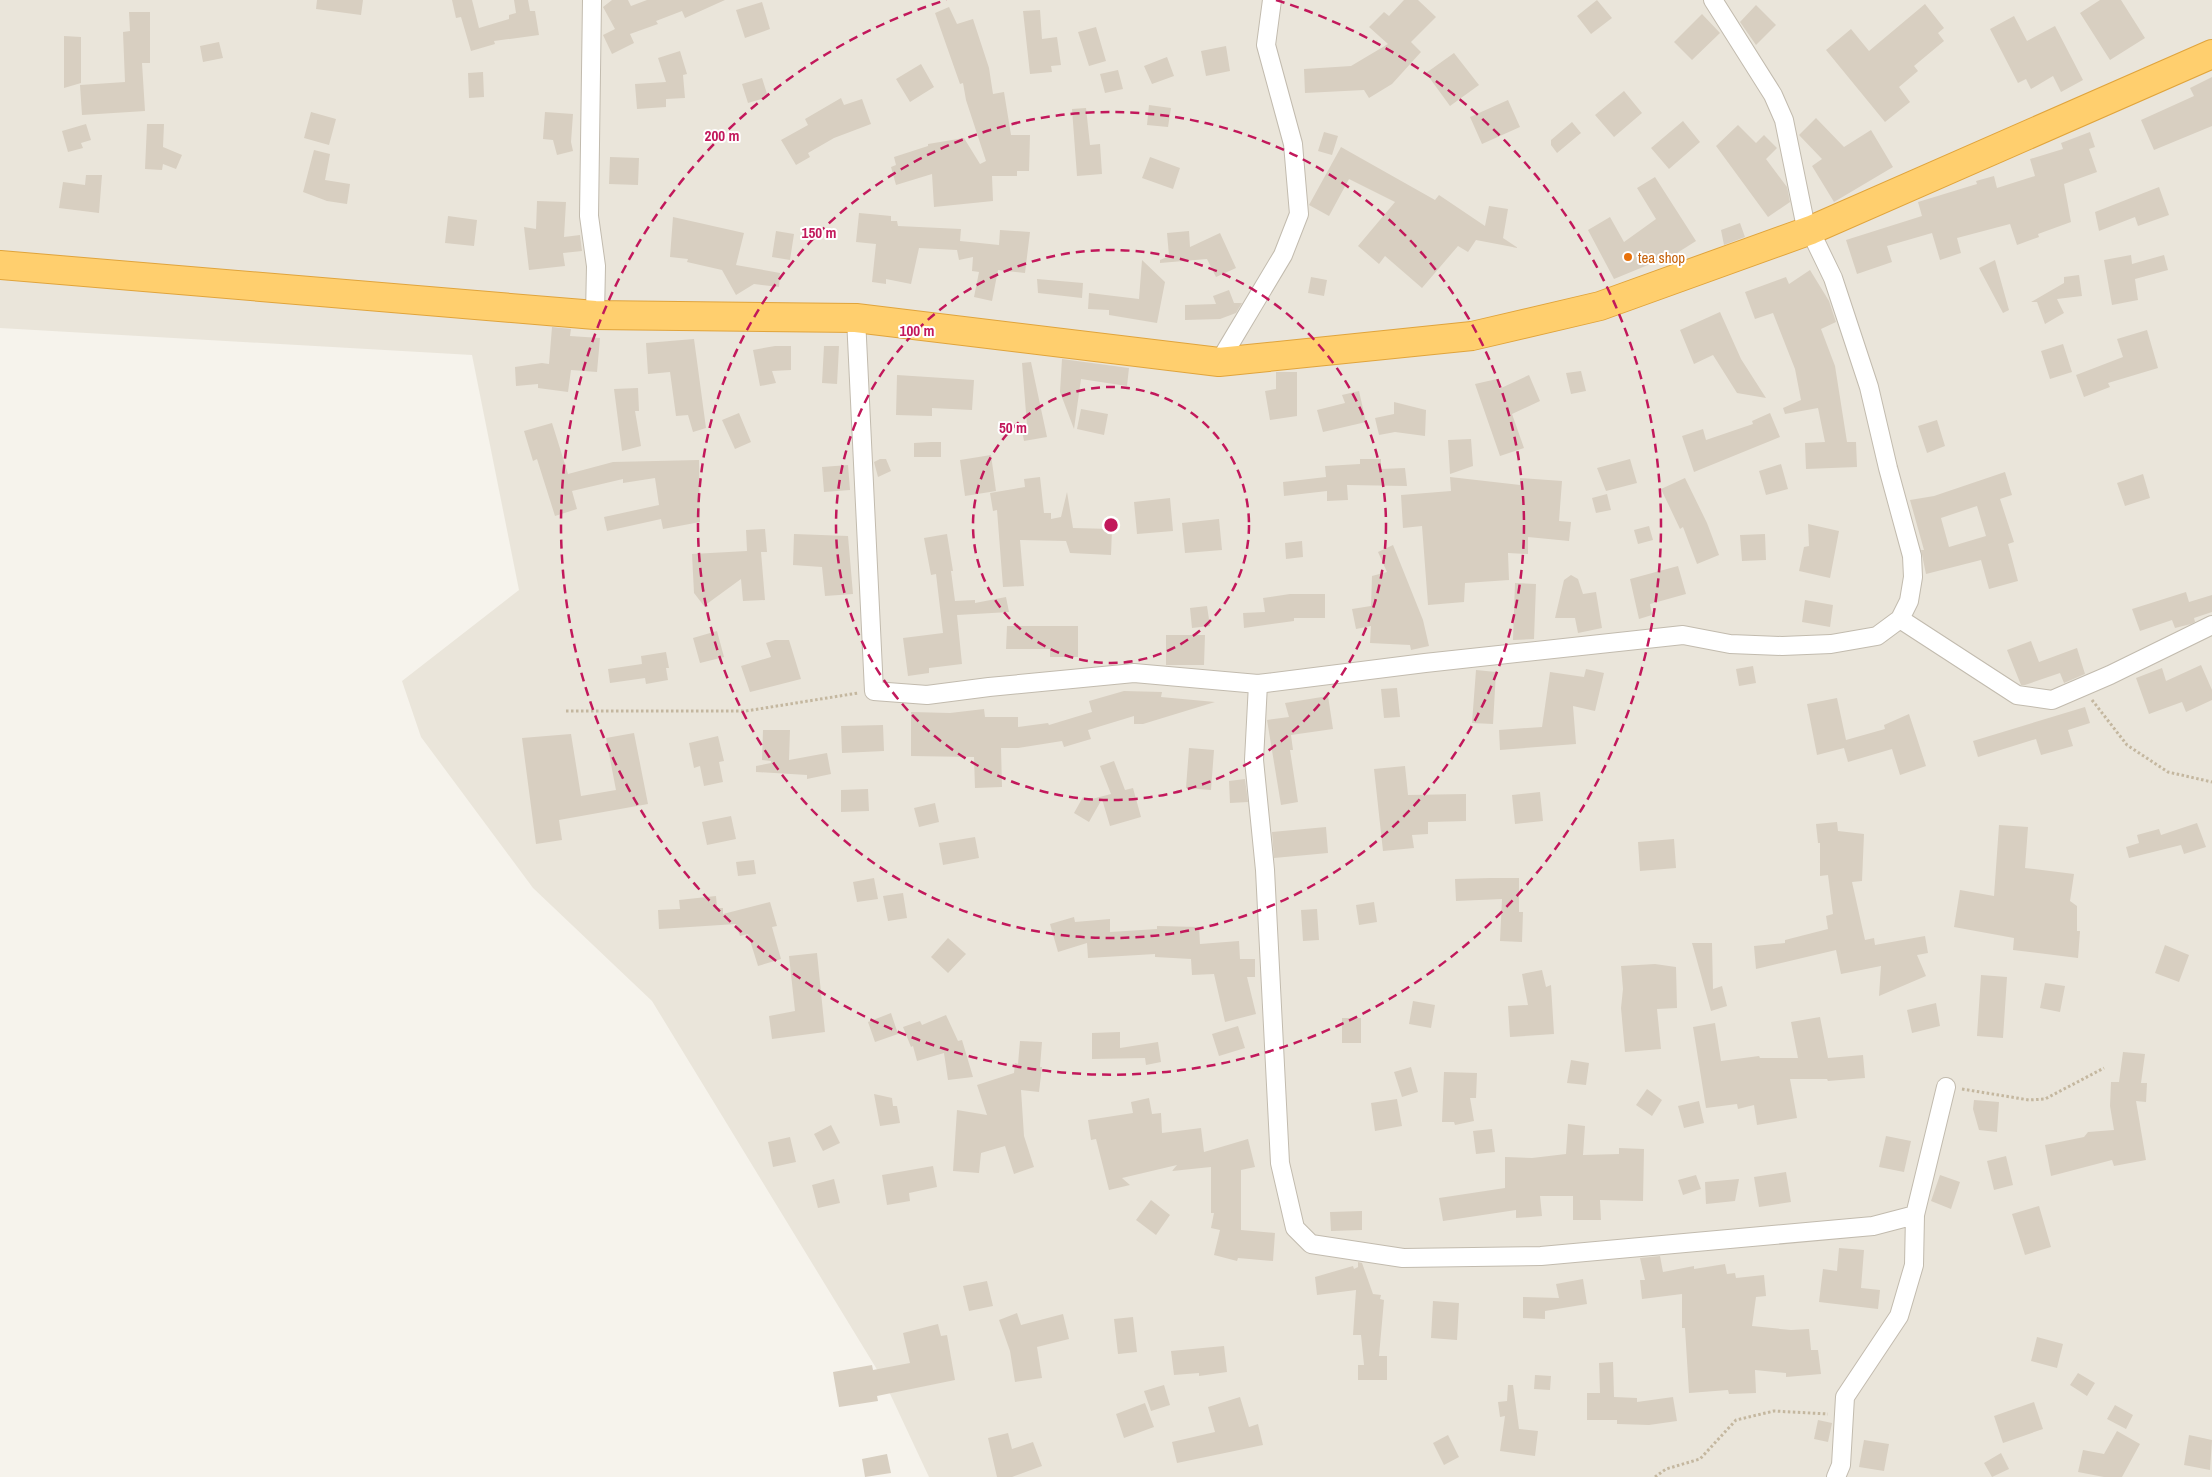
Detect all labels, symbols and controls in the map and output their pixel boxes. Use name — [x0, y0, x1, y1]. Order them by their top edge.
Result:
text: 200 m — [705, 125, 739, 146]
text: 150 m — [802, 222, 836, 243]
place label: tea shop — [1638, 247, 1685, 268]
marker: tea shop — [1622, 251, 1634, 263]
text: 100 m — [900, 320, 934, 341]
text: 50 m — [999, 417, 1027, 438]
centre of rings — [1102, 516, 1120, 534]

